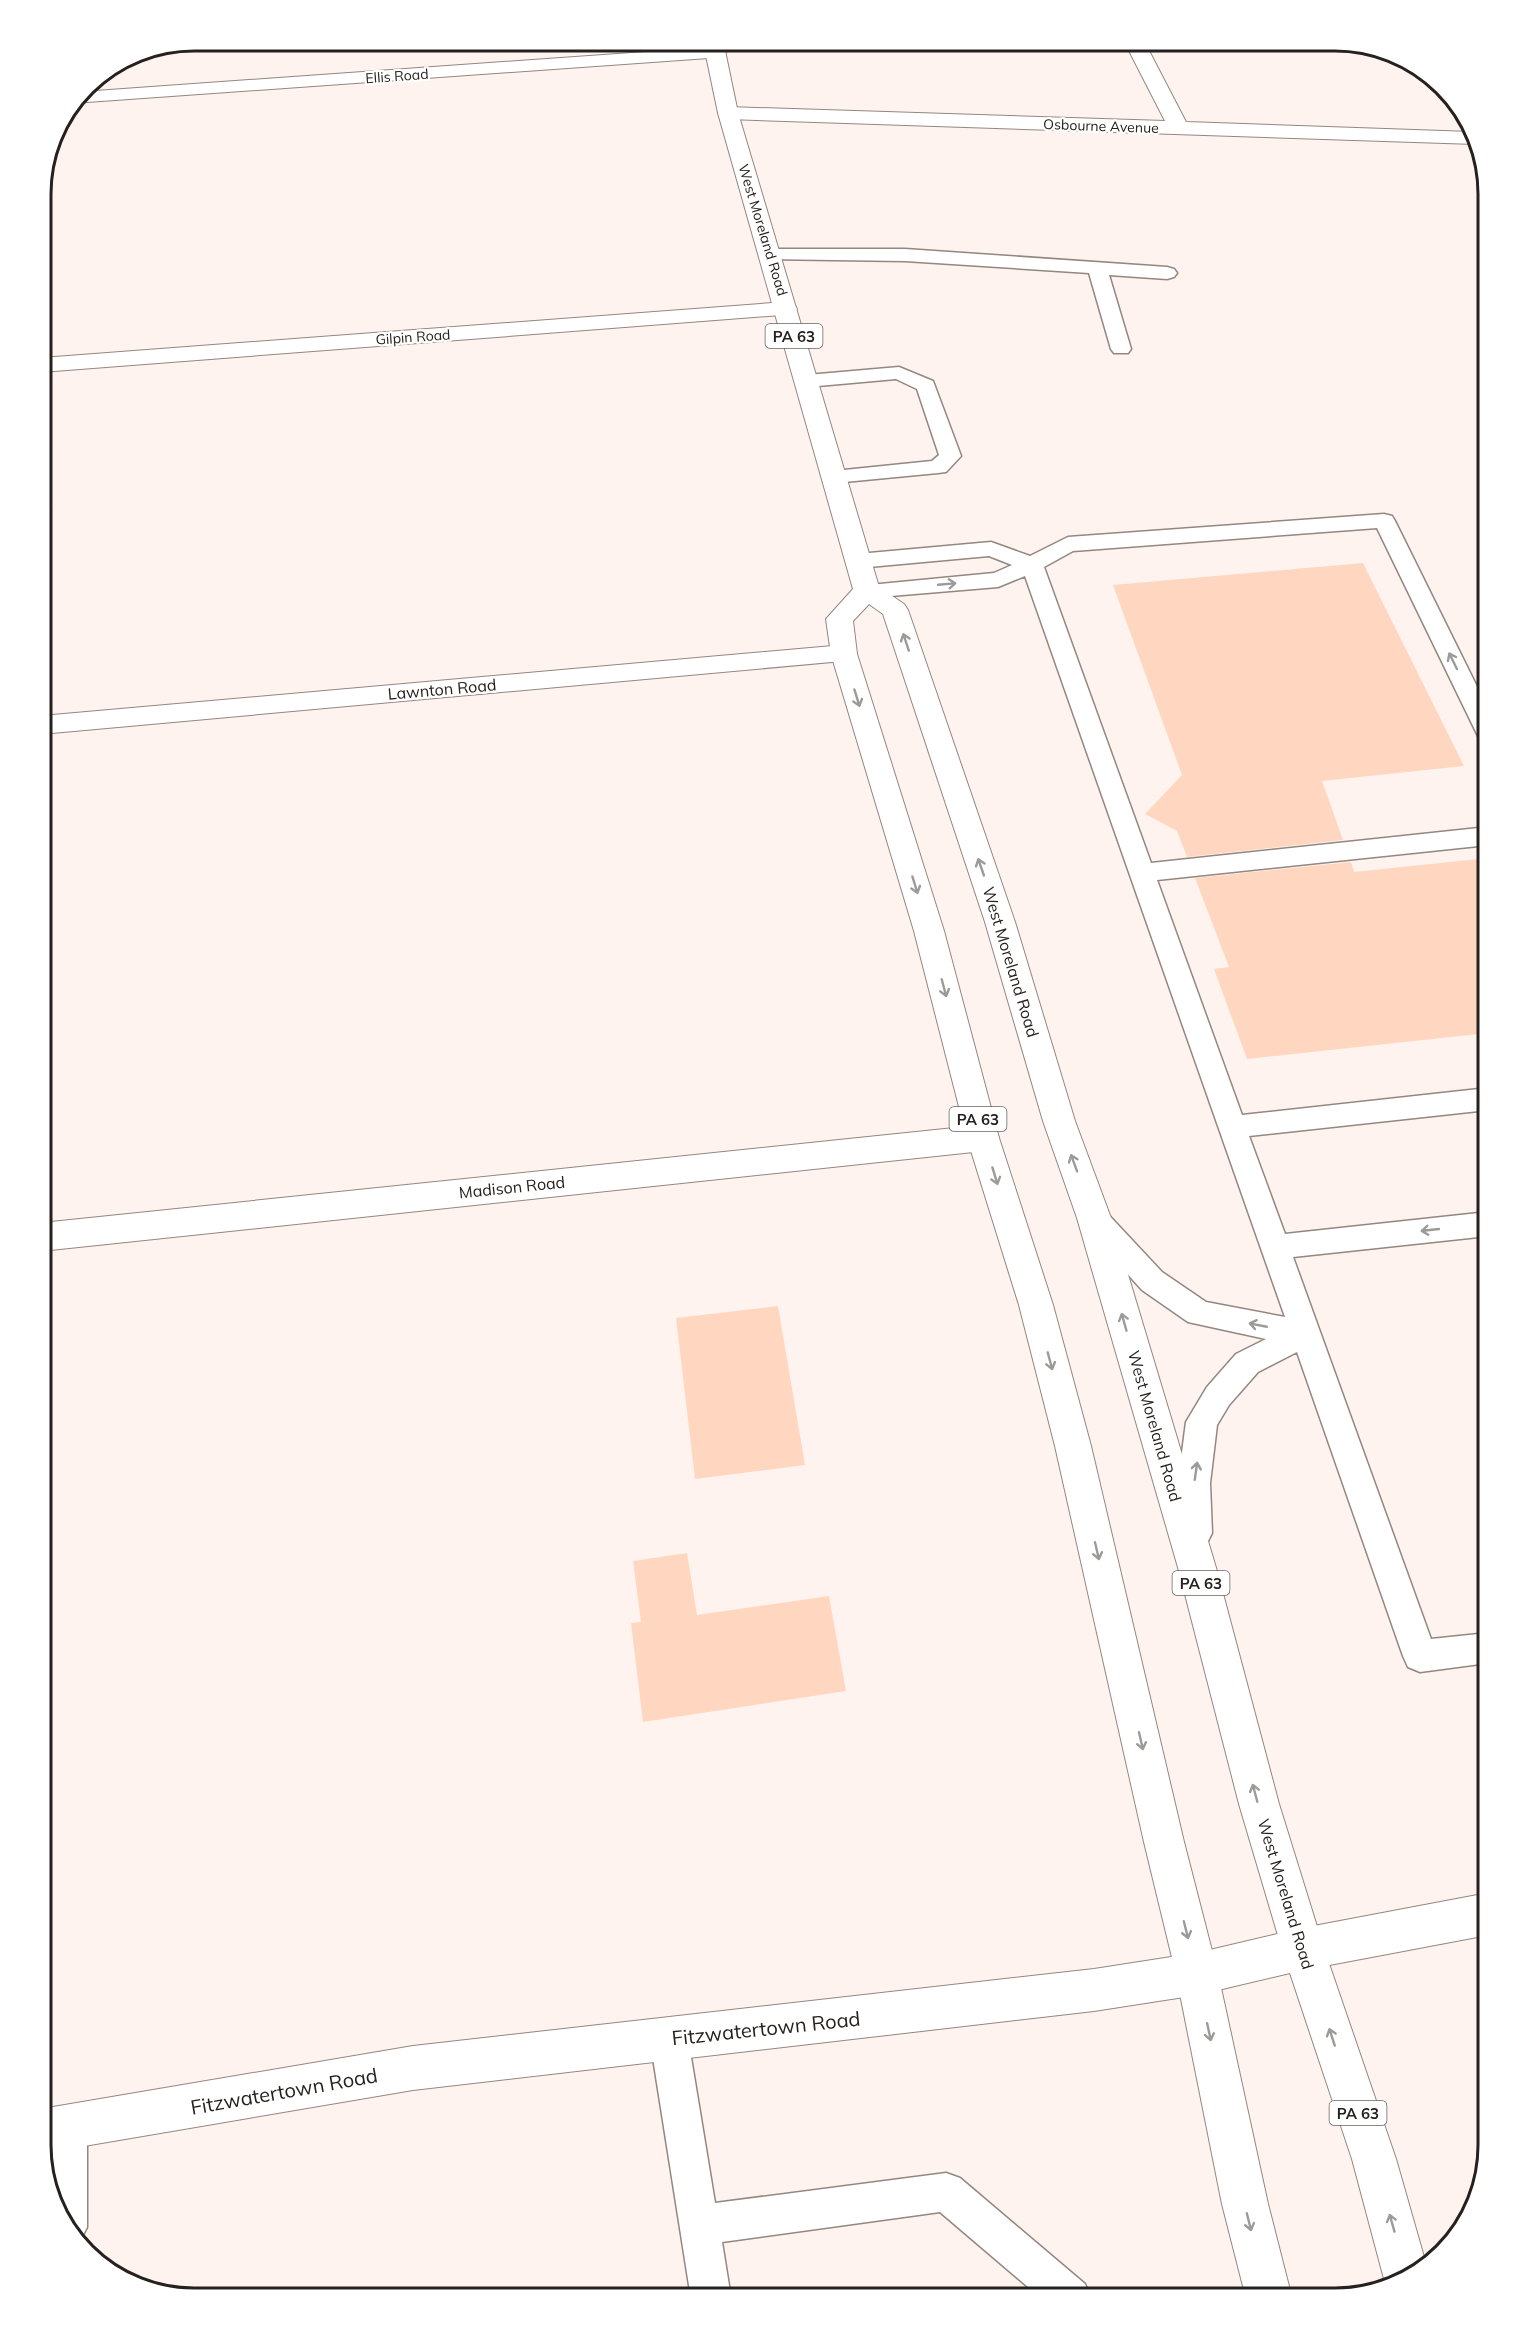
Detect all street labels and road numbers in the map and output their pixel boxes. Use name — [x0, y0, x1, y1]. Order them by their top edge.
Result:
street label: Ellis Road — [365, 65, 429, 87]
street label: Osbourne Avenue — [1043, 115, 1159, 137]
street label: West Moreland Road — [734, 162, 792, 298]
road number: PA 63 — [766, 324, 822, 348]
street label: Gilpin Road — [375, 325, 451, 349]
street label: Lawnton Road — [387, 674, 497, 704]
street label: West Moreland Road — [979, 884, 1043, 1040]
road number: PA 63 — [950, 1107, 1006, 1131]
street label: Madison Road — [458, 1171, 566, 1203]
street label: West Moreland Road — [1124, 1348, 1186, 1504]
road number: PA 63 — [1172, 1571, 1230, 1595]
street label: West Moreland Road — [1254, 1816, 1318, 1972]
street label: Fitzwatertown Road — [670, 2006, 862, 2050]
street label: Fitzwatertown Road — [188, 2062, 380, 2120]
road number: PA 63 — [1330, 2101, 1386, 2125]

